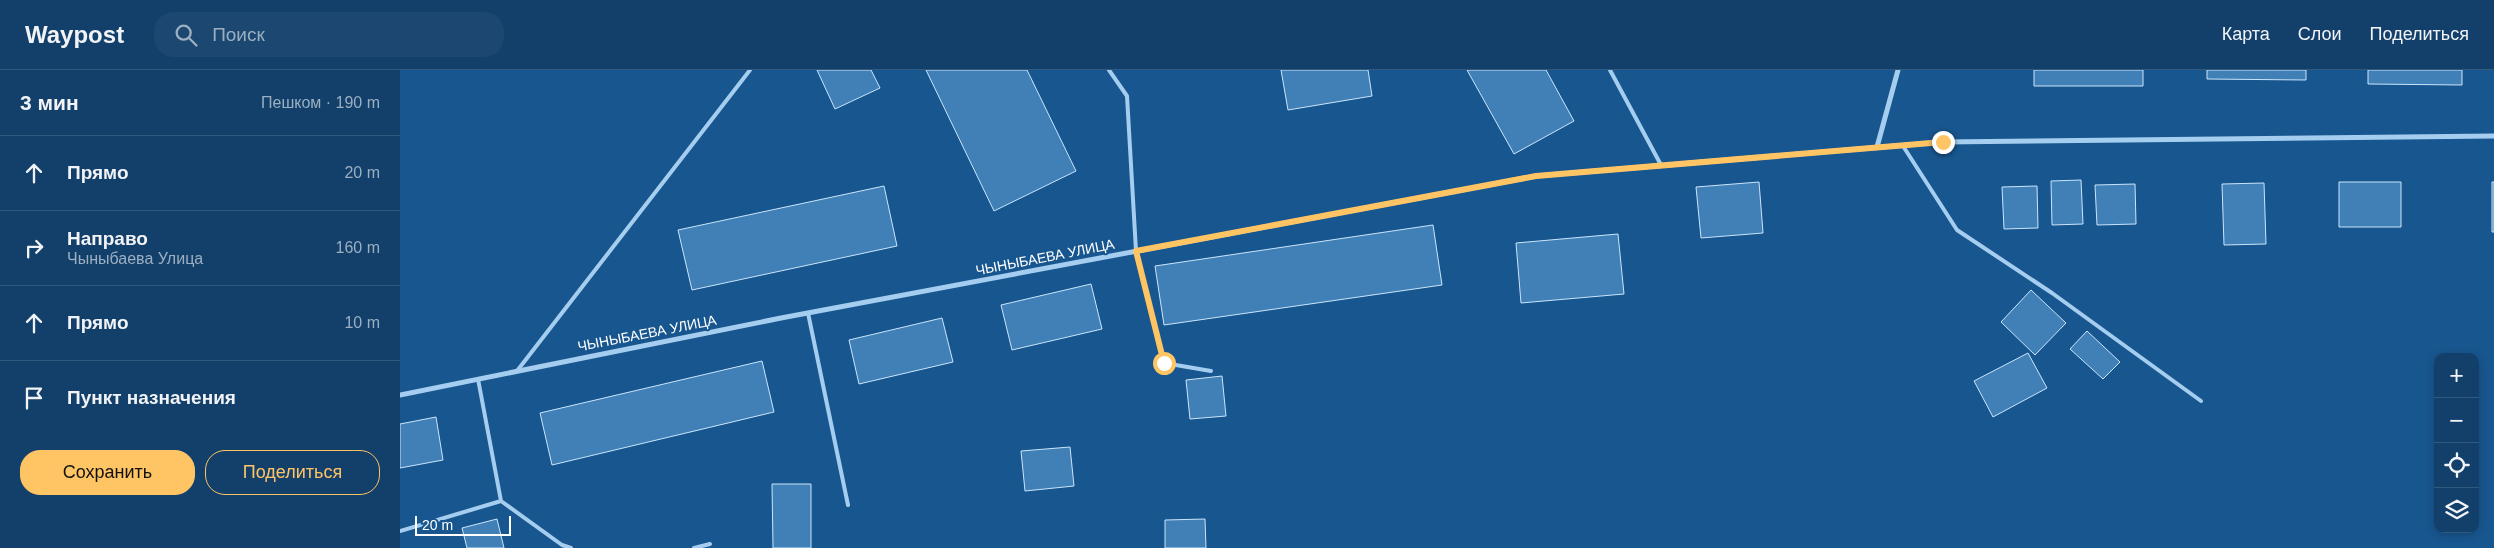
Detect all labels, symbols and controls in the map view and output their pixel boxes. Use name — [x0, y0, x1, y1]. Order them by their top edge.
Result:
search box — [154, 12, 504, 57]
text: Waypost — [25, 21, 124, 48]
icon: search — [172, 21, 200, 49]
text: Поиск — [212, 24, 265, 45]
text: Карта — [2222, 24, 2270, 44]
text: Слои — [2298, 24, 2342, 44]
text: Поделиться — [2370, 24, 2469, 44]
text: 3 мин — [20, 91, 79, 114]
text: Пешком · 190 m — [261, 94, 380, 111]
route end — [1932, 131, 1955, 154]
icon: ahead — [20, 159, 48, 187]
text: Прямо — [67, 162, 129, 183]
text: 20 m — [344, 164, 380, 181]
text: Направо — [67, 228, 148, 249]
icon: right — [20, 234, 48, 262]
street label: ЧЫНЫБАЕВА УЛИЦА — [974, 236, 1117, 278]
text: 160 m — [336, 239, 380, 256]
text: Чыныбаева Улица — [67, 250, 203, 267]
icon: ahead — [20, 309, 48, 337]
text: Прямо — [67, 312, 129, 333]
street label: ЧЫНЫБАЕВА УЛИЦА — [576, 312, 719, 354]
text: 10 m — [344, 314, 380, 331]
route start — [1153, 352, 1176, 375]
map controls — [2434, 353, 2479, 533]
button: + — [2434, 353, 2479, 398]
icon: arrive — [20, 384, 48, 412]
text: Пункт назначения — [67, 387, 236, 408]
button: − — [2434, 398, 2479, 443]
button: locate — [2434, 443, 2479, 488]
button: Сохранить — [20, 450, 195, 495]
button: Поделиться — [205, 450, 380, 495]
button: layers — [2434, 488, 2479, 533]
scale bar — [415, 513, 511, 536]
text: 20 m — [422, 517, 453, 533]

